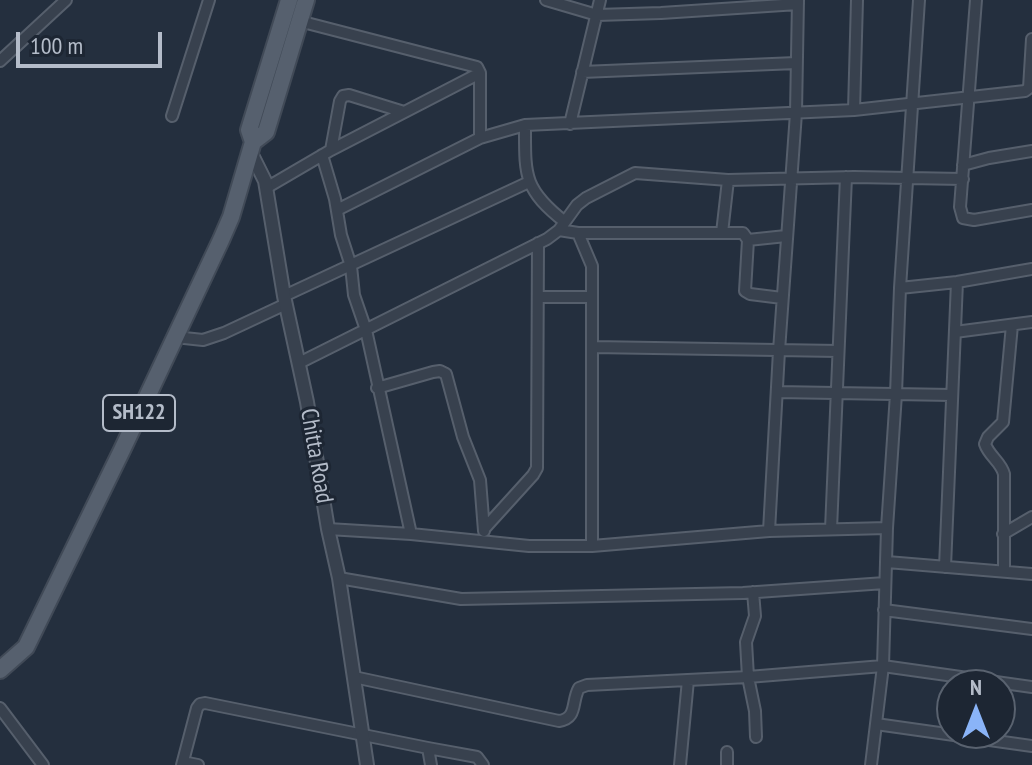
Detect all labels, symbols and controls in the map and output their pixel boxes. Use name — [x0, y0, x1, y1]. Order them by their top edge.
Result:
scale bar — [20, 16, 166, 66]
text: 100 m — [30, 30, 83, 61]
road number: SH122 — [103, 395, 175, 431]
street label: Chitta Road — [294, 406, 338, 506]
north arrow — [936, 669, 1016, 749]
text: N — [970, 673, 982, 701]

